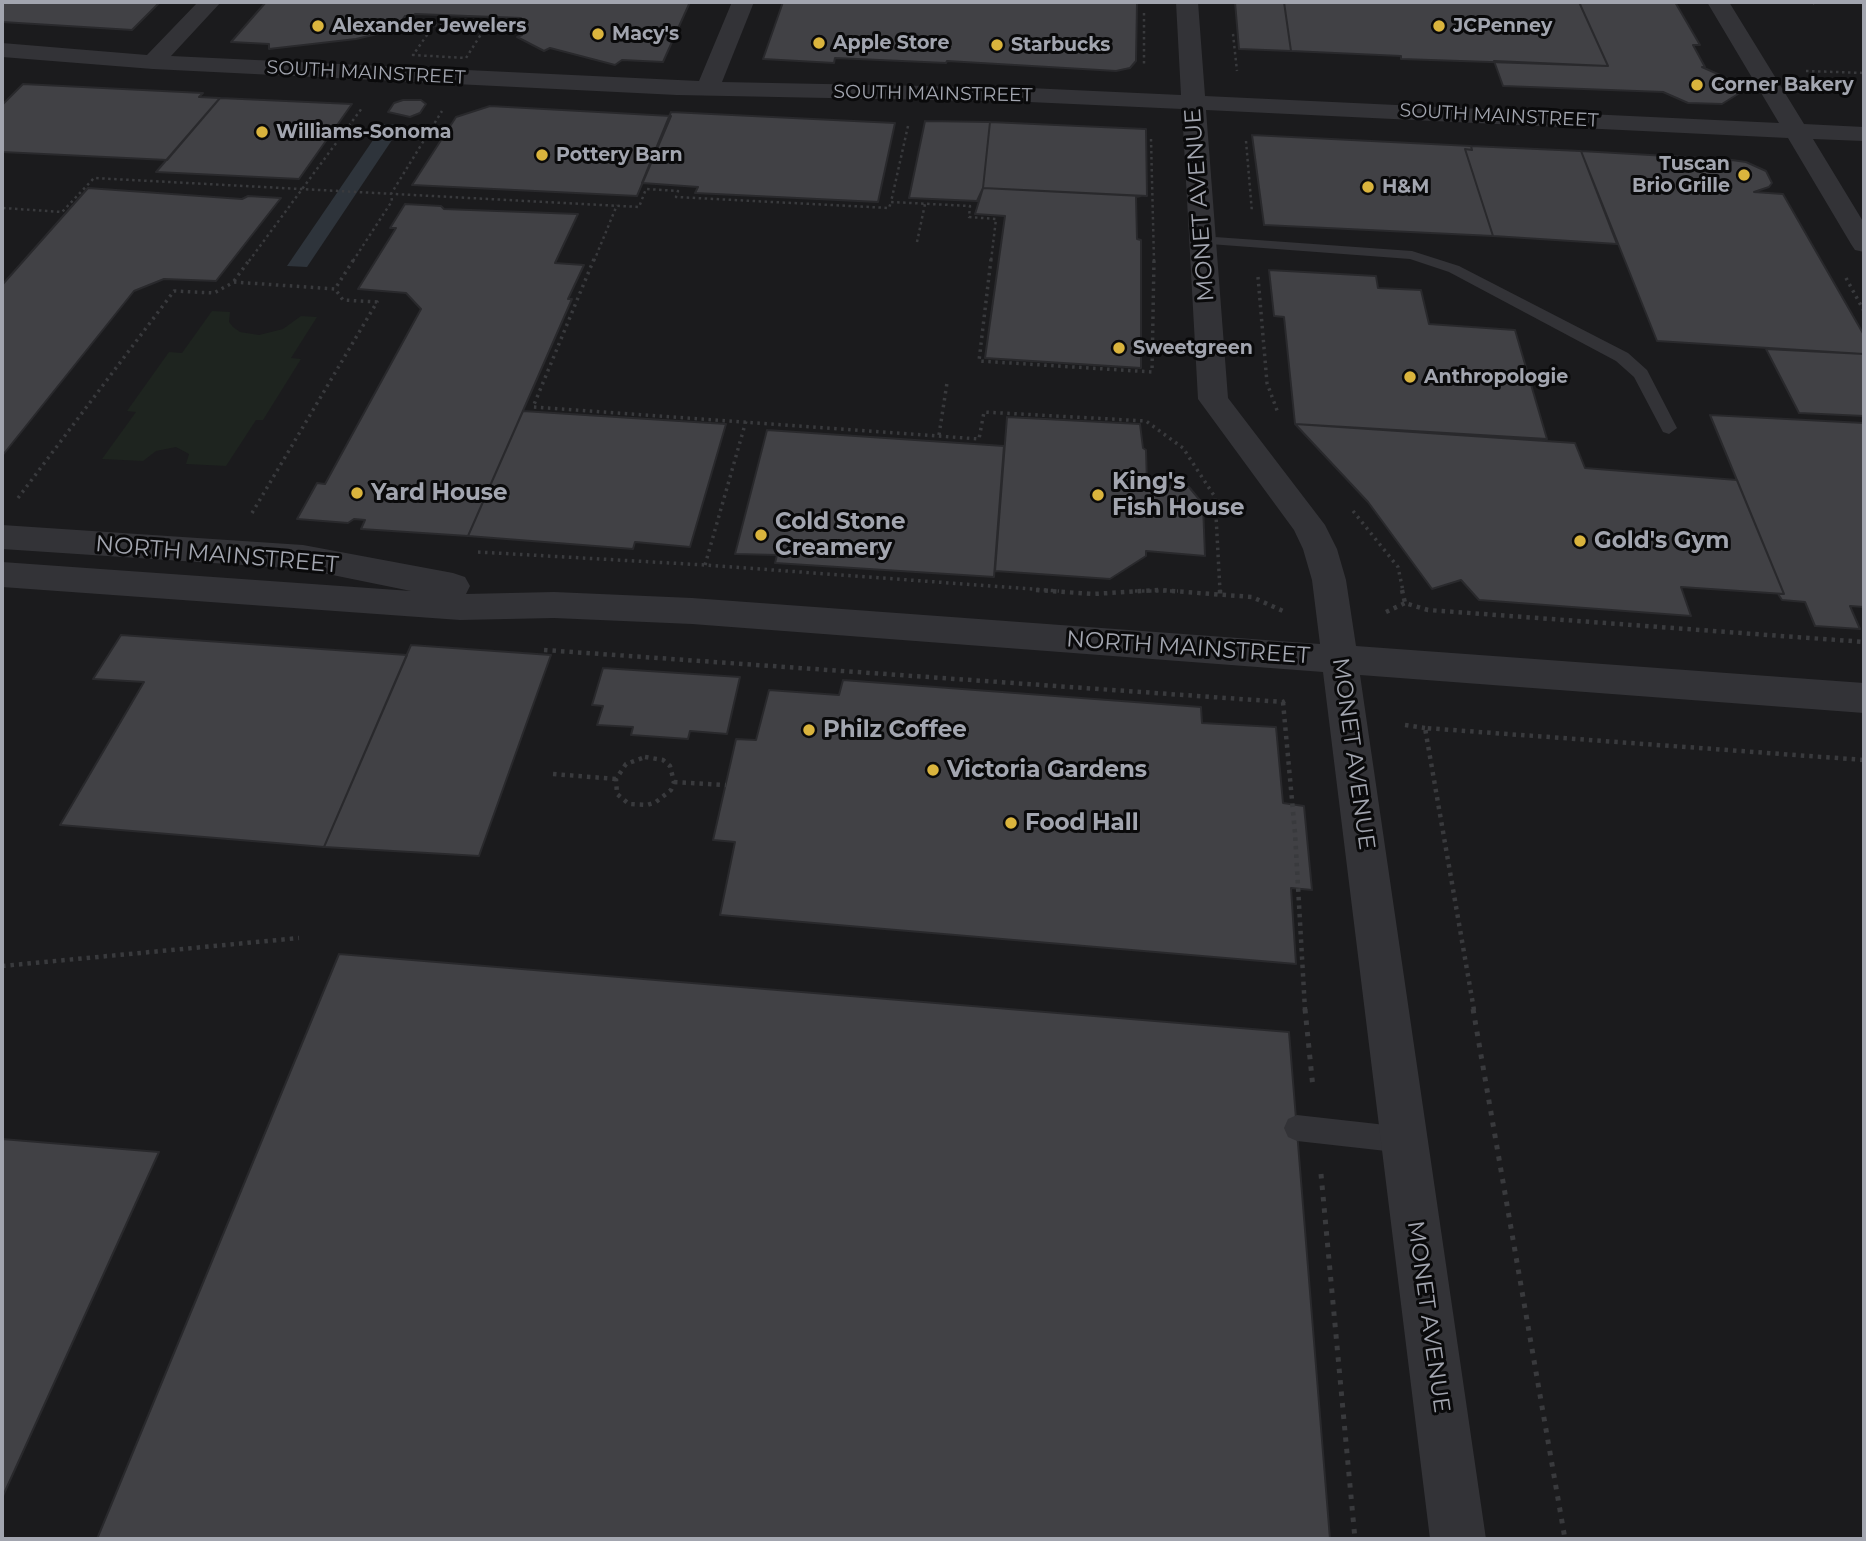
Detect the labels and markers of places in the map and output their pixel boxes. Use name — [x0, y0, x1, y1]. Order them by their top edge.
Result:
place label: Alexander Jewelers — [332, 15, 526, 37]
place label: JCPenney — [1453, 15, 1552, 37]
marker: Alexander Jewelers — [310, 18, 326, 34]
marker: JCPenney — [1431, 18, 1447, 34]
place label: Macy's — [612, 23, 679, 45]
marker: Macy's — [590, 26, 606, 42]
place label: Apple Store — [833, 32, 949, 54]
place label: Starbucks — [1011, 34, 1110, 56]
marker: Apple Store — [811, 35, 827, 51]
marker: Starbucks — [989, 37, 1005, 53]
place label: Corner Bakery — [1711, 74, 1854, 96]
marker: Corner Bakery — [1689, 77, 1705, 93]
place label: Williams-Sonoma — [276, 121, 452, 143]
marker: Williams-Sonoma — [254, 124, 270, 140]
place label: Pottery Barn — [556, 144, 683, 166]
marker: Pottery Barn — [534, 147, 550, 163]
place label: Tuscan Brio Grille — [1632, 153, 1730, 197]
marker: Tuscan Brio Grille — [1736, 167, 1752, 183]
place label: H&M — [1382, 176, 1429, 198]
marker: H&M — [1360, 179, 1376, 195]
place label: Sweetgreen — [1133, 337, 1253, 359]
marker: Sweetgreen — [1111, 340, 1127, 356]
place label: Anthropologie — [1424, 366, 1568, 388]
marker: Anthropologie — [1402, 369, 1418, 385]
place label: King's Fish House — [1112, 468, 1244, 522]
place label: Yard House — [371, 479, 508, 507]
marker: Yard House — [349, 485, 365, 501]
marker: King's Fish House — [1090, 487, 1106, 503]
place label: Cold Stone Creamery — [775, 508, 905, 562]
marker: Cold Stone Creamery — [753, 527, 769, 543]
place label: Gold's Gym — [1594, 527, 1729, 555]
marker: Gold's Gym — [1572, 533, 1588, 549]
place label: Philz Coffee — [823, 716, 967, 744]
marker: Philz Coffee — [801, 722, 817, 738]
place label: Victoria Gardens — [947, 756, 1147, 784]
marker: Victoria Gardens — [925, 762, 941, 778]
place label: Food Hall — [1025, 809, 1139, 837]
marker: Food Hall — [1003, 815, 1019, 831]

